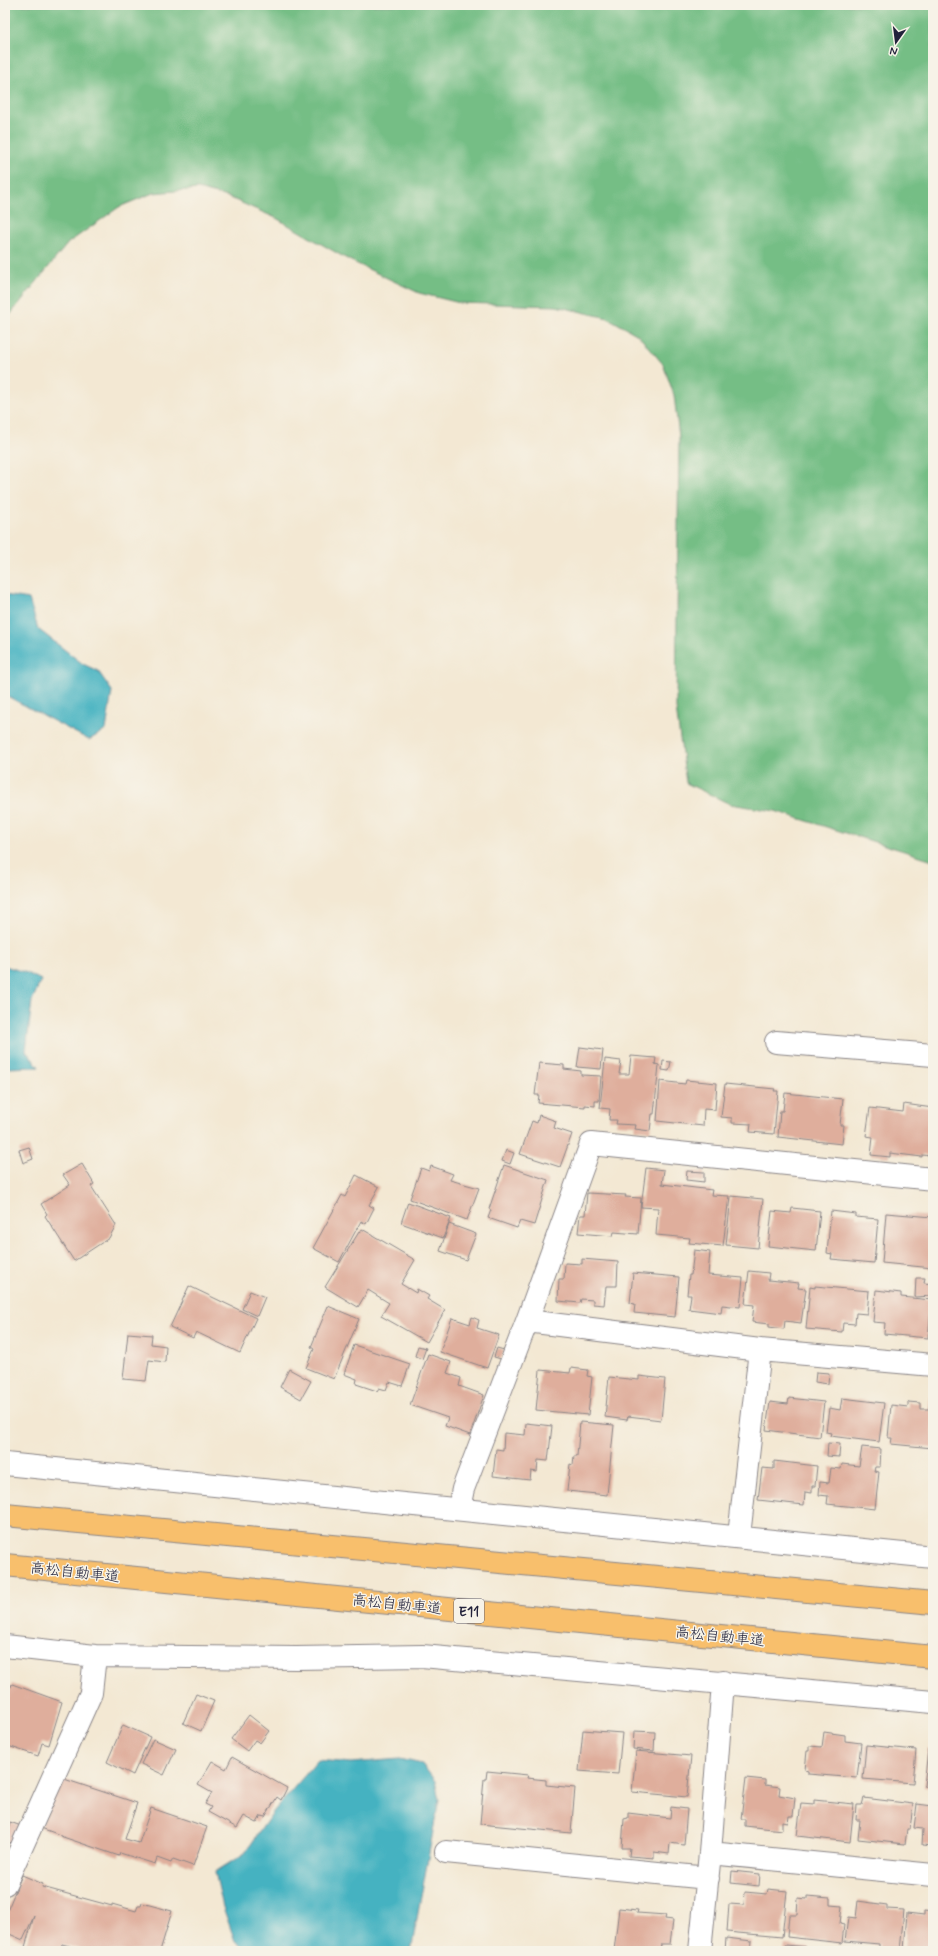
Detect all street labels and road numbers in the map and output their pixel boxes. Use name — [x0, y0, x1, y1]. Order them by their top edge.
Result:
street label: 高松自動車道 — [29, 1558, 121, 1588]
street label: 高松自動車道 — [351, 1590, 443, 1620]
road number: E11 — [454, 1599, 484, 1623]
street label: 高松自動車道 — [674, 1622, 766, 1652]

